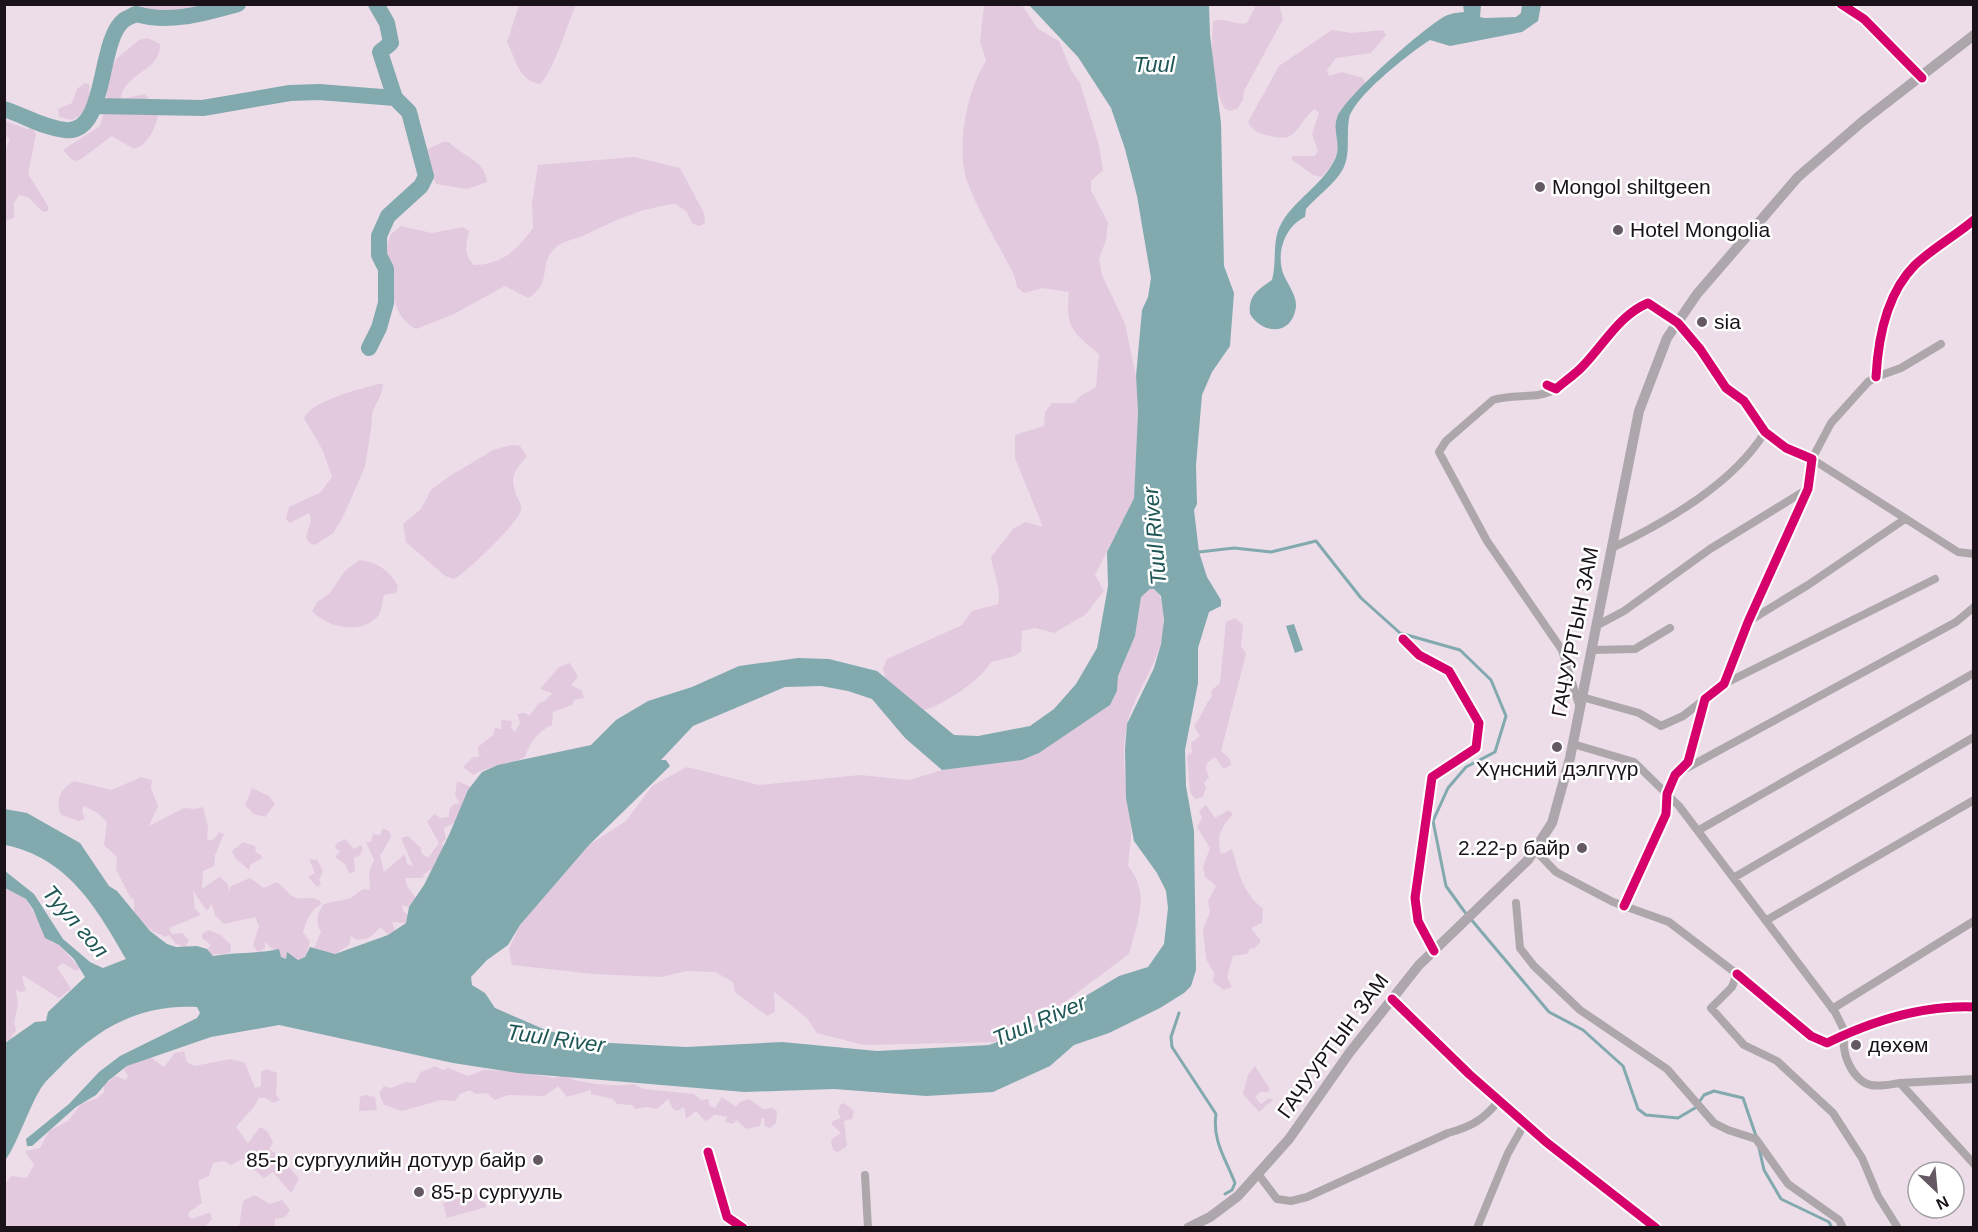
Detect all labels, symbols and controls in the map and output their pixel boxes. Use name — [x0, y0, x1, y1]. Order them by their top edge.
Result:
water label: Tuul — [1133, 52, 1176, 77]
place label: Mongol shiltgeen — [1552, 175, 1711, 198]
marker: Mongol shiltgeen — [1533, 180, 1547, 194]
place label: Hotel Mongolia — [1630, 218, 1770, 241]
marker: Hotel Mongolia — [1611, 223, 1625, 237]
place label: sia — [1714, 310, 1741, 333]
marker: sia — [1695, 315, 1709, 329]
water label: Tuul River — [1138, 484, 1171, 586]
street label: ГАЧУУРТЫН ЗАМ — [1547, 545, 1602, 719]
marker: Хүнсний дэлгүүр — [1550, 740, 1564, 754]
place label: Хүнсний дэлгүүр — [1476, 757, 1638, 780]
place label: 2.22-р байр — [1458, 836, 1570, 859]
marker: 2.22-р байр — [1575, 841, 1589, 855]
water label: Туул гол — [37, 880, 114, 963]
street label: ГАЧУУРТЫН ЗАМ — [1273, 969, 1393, 1122]
water label: Tuul River — [989, 989, 1091, 1051]
water label: Tuul River — [505, 1019, 608, 1058]
place label: дөхөм — [1868, 1033, 1929, 1056]
marker: дөхөм — [1849, 1038, 1863, 1052]
place label: 85-р сургуулийн дотуур байр — [246, 1148, 526, 1171]
marker: 85-р сургуулийн дотуур байр — [531, 1153, 545, 1167]
north arrow — [1906, 1160, 1966, 1220]
place label: 85-р сургууль — [431, 1180, 563, 1203]
marker: 85-р сургууль — [412, 1185, 426, 1199]
text: N — [1933, 1193, 1951, 1213]

